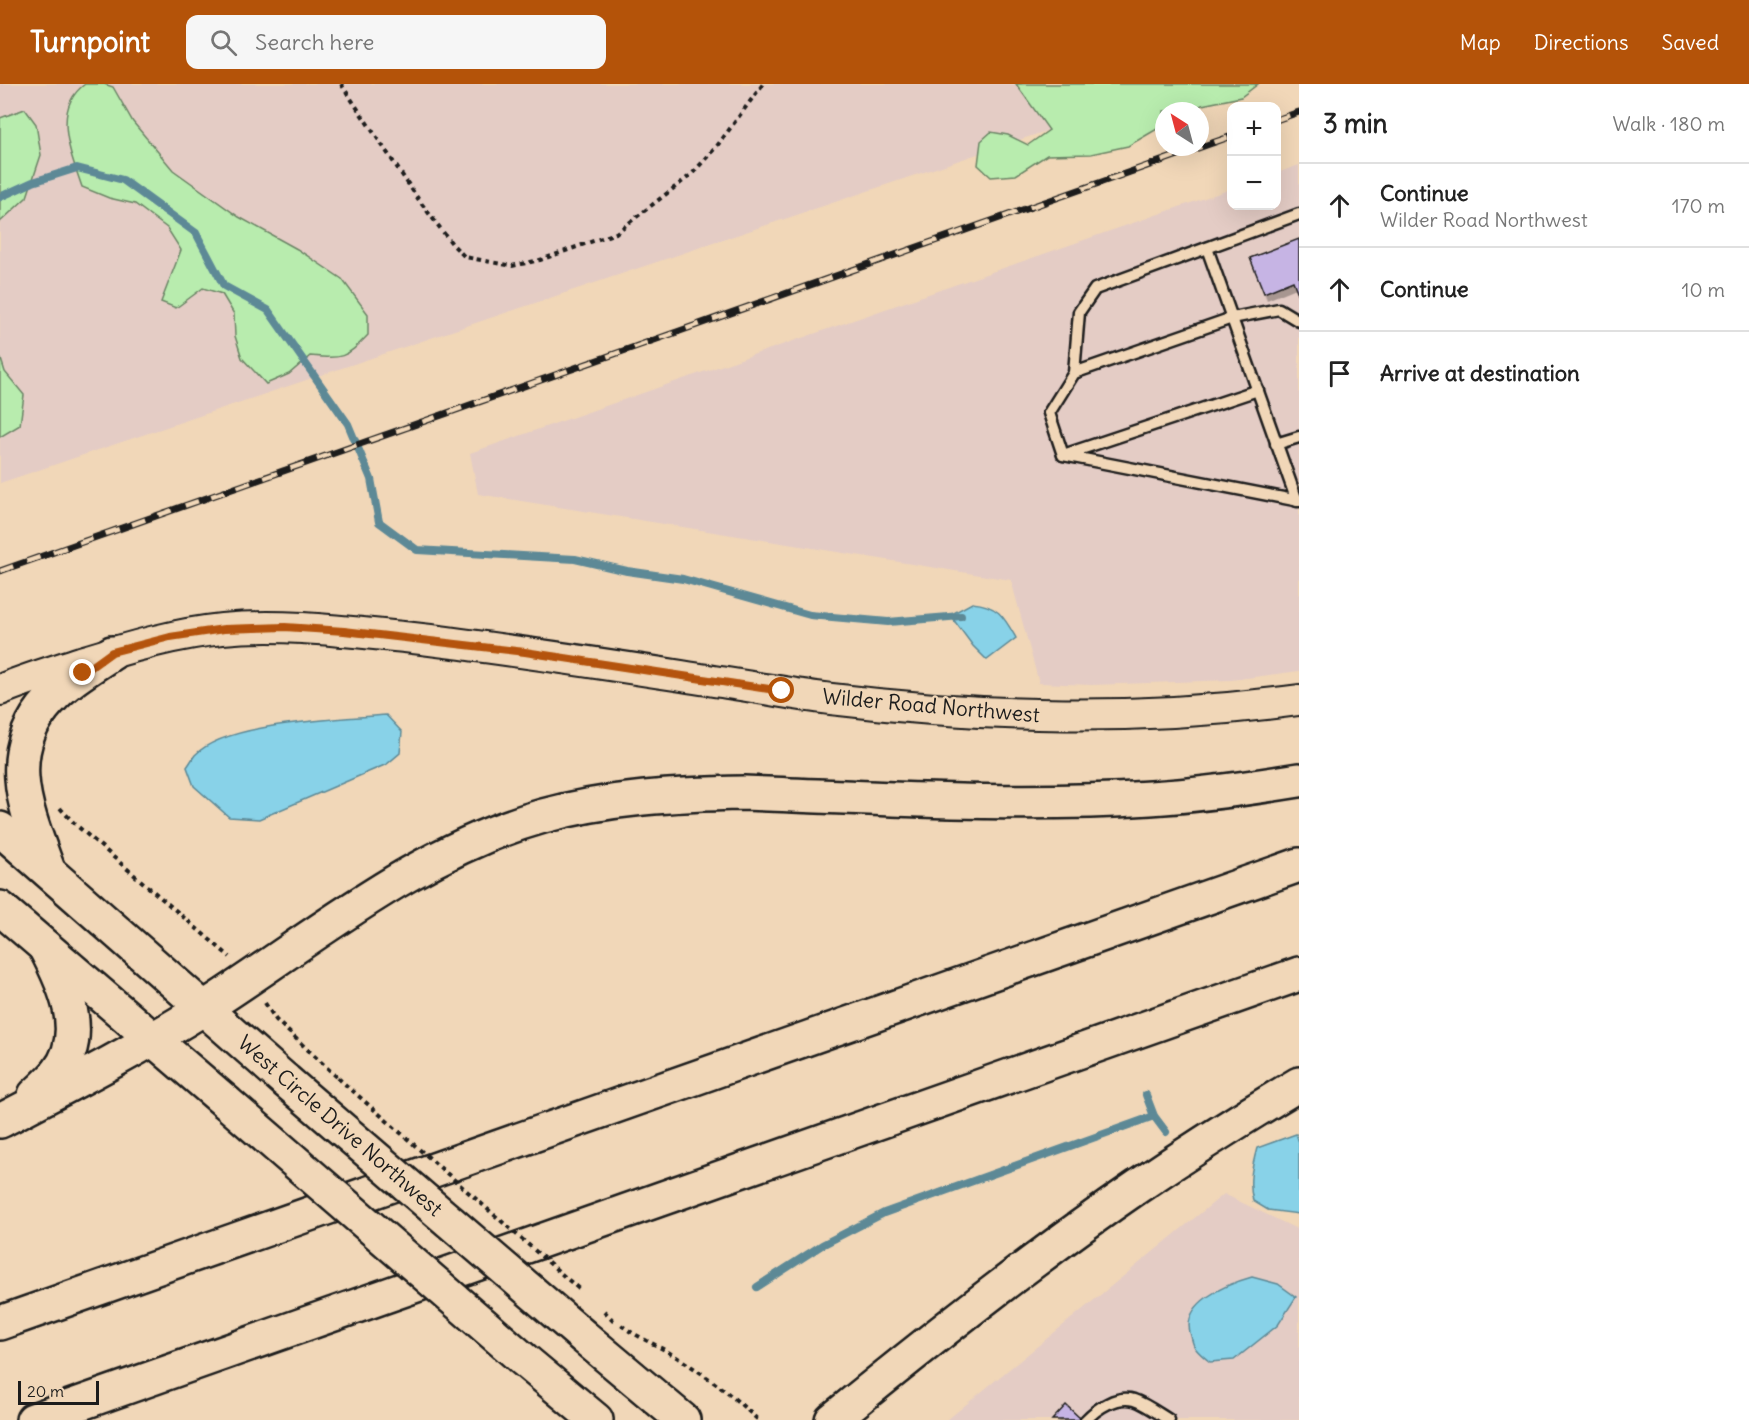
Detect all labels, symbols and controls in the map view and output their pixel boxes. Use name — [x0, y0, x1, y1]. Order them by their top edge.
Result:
search box — [186, 15, 606, 69]
text: Turnpoint — [30, 24, 150, 60]
icon: search — [207, 26, 240, 59]
text: Search here — [255, 28, 374, 56]
text: Map — [1460, 29, 1501, 56]
text: Directions — [1534, 29, 1628, 56]
text: Saved — [1661, 29, 1719, 56]
north arrow — [1155, 102, 1209, 156]
map controls — [1227, 102, 1281, 210]
button: + — [1227, 102, 1281, 156]
text: 3 min — [1323, 107, 1388, 140]
text: Walk · 180 m — [1613, 111, 1725, 136]
button: − — [1227, 156, 1281, 210]
text: Continue — [1380, 179, 1469, 207]
icon: ahead — [1323, 189, 1356, 222]
text: 170 m — [1672, 193, 1725, 218]
text: Wilder Road Northwest — [1380, 207, 1588, 232]
icon: ahead — [1323, 273, 1356, 306]
text: Continue — [1380, 275, 1469, 303]
text: 10 m — [1682, 277, 1725, 302]
icon: arrive — [1323, 357, 1356, 390]
text: Arrive at destination — [1380, 359, 1580, 387]
route end — [69, 659, 95, 685]
route start — [768, 677, 794, 703]
street label: Wilder Road Northwest — [821, 683, 1041, 728]
street label: West Circle Drive Northwest — [232, 1029, 448, 1222]
scale bar — [18, 1378, 99, 1406]
text: 20 m — [27, 1381, 64, 1401]

